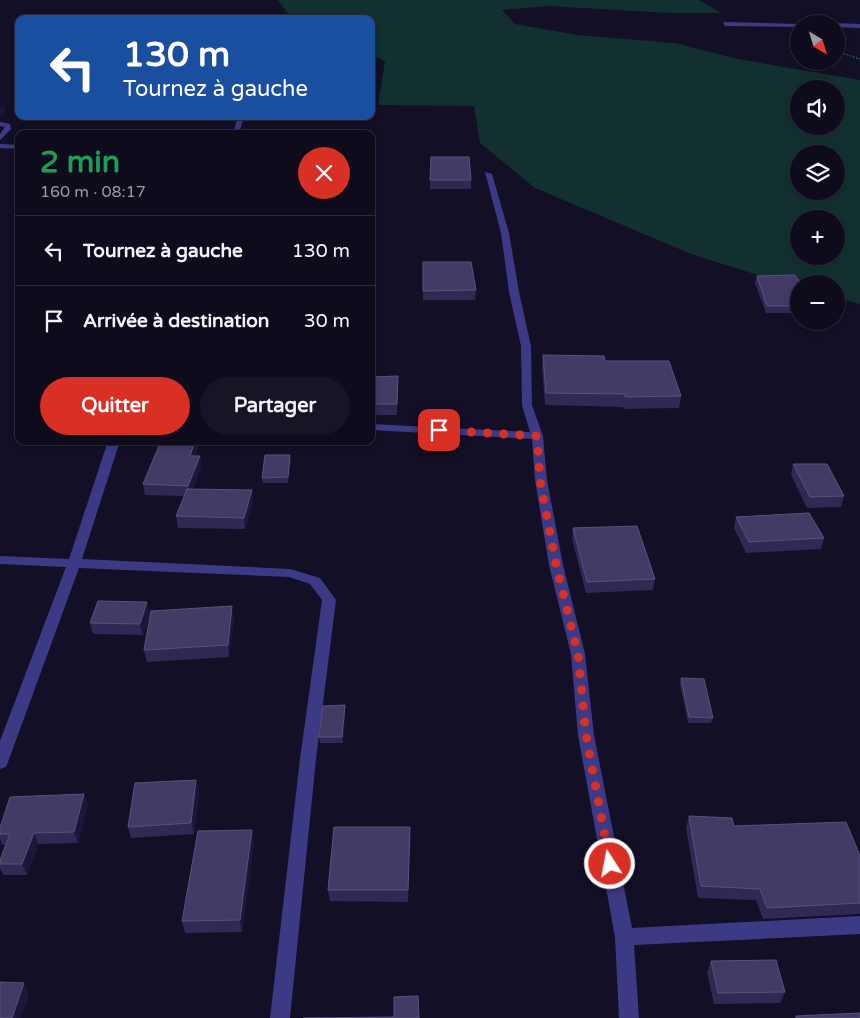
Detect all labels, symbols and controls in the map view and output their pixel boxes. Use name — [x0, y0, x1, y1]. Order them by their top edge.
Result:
north arrow — [790, 15, 845, 70]
map controls — [790, 15, 845, 330]
text: 130 m — [123, 34, 230, 76]
icon: left — [40, 35, 105, 100]
text: Tournez à gauche — [123, 76, 308, 102]
button: sound — [790, 80, 845, 135]
text: 2 min — [40, 144, 120, 181]
button: layers — [790, 145, 845, 200]
button: close — [298, 147, 350, 199]
text: 160 m · 08:17 — [40, 182, 146, 202]
button: + — [790, 210, 845, 265]
icon: left — [40, 237, 68, 265]
text: Tournez à gauche — [83, 240, 243, 262]
text: 130 m — [292, 240, 350, 262]
button: − — [790, 275, 845, 330]
icon: arrive — [40, 307, 68, 335]
text: Arrivée à destination — [83, 310, 269, 332]
text: 30 m — [304, 310, 350, 332]
button: Quitter — [40, 377, 190, 435]
button: Partager — [200, 377, 350, 435]
pin — [418, 409, 460, 451]
icon: arrive — [425, 416, 453, 444]
position arrow — [583, 837, 635, 889]

